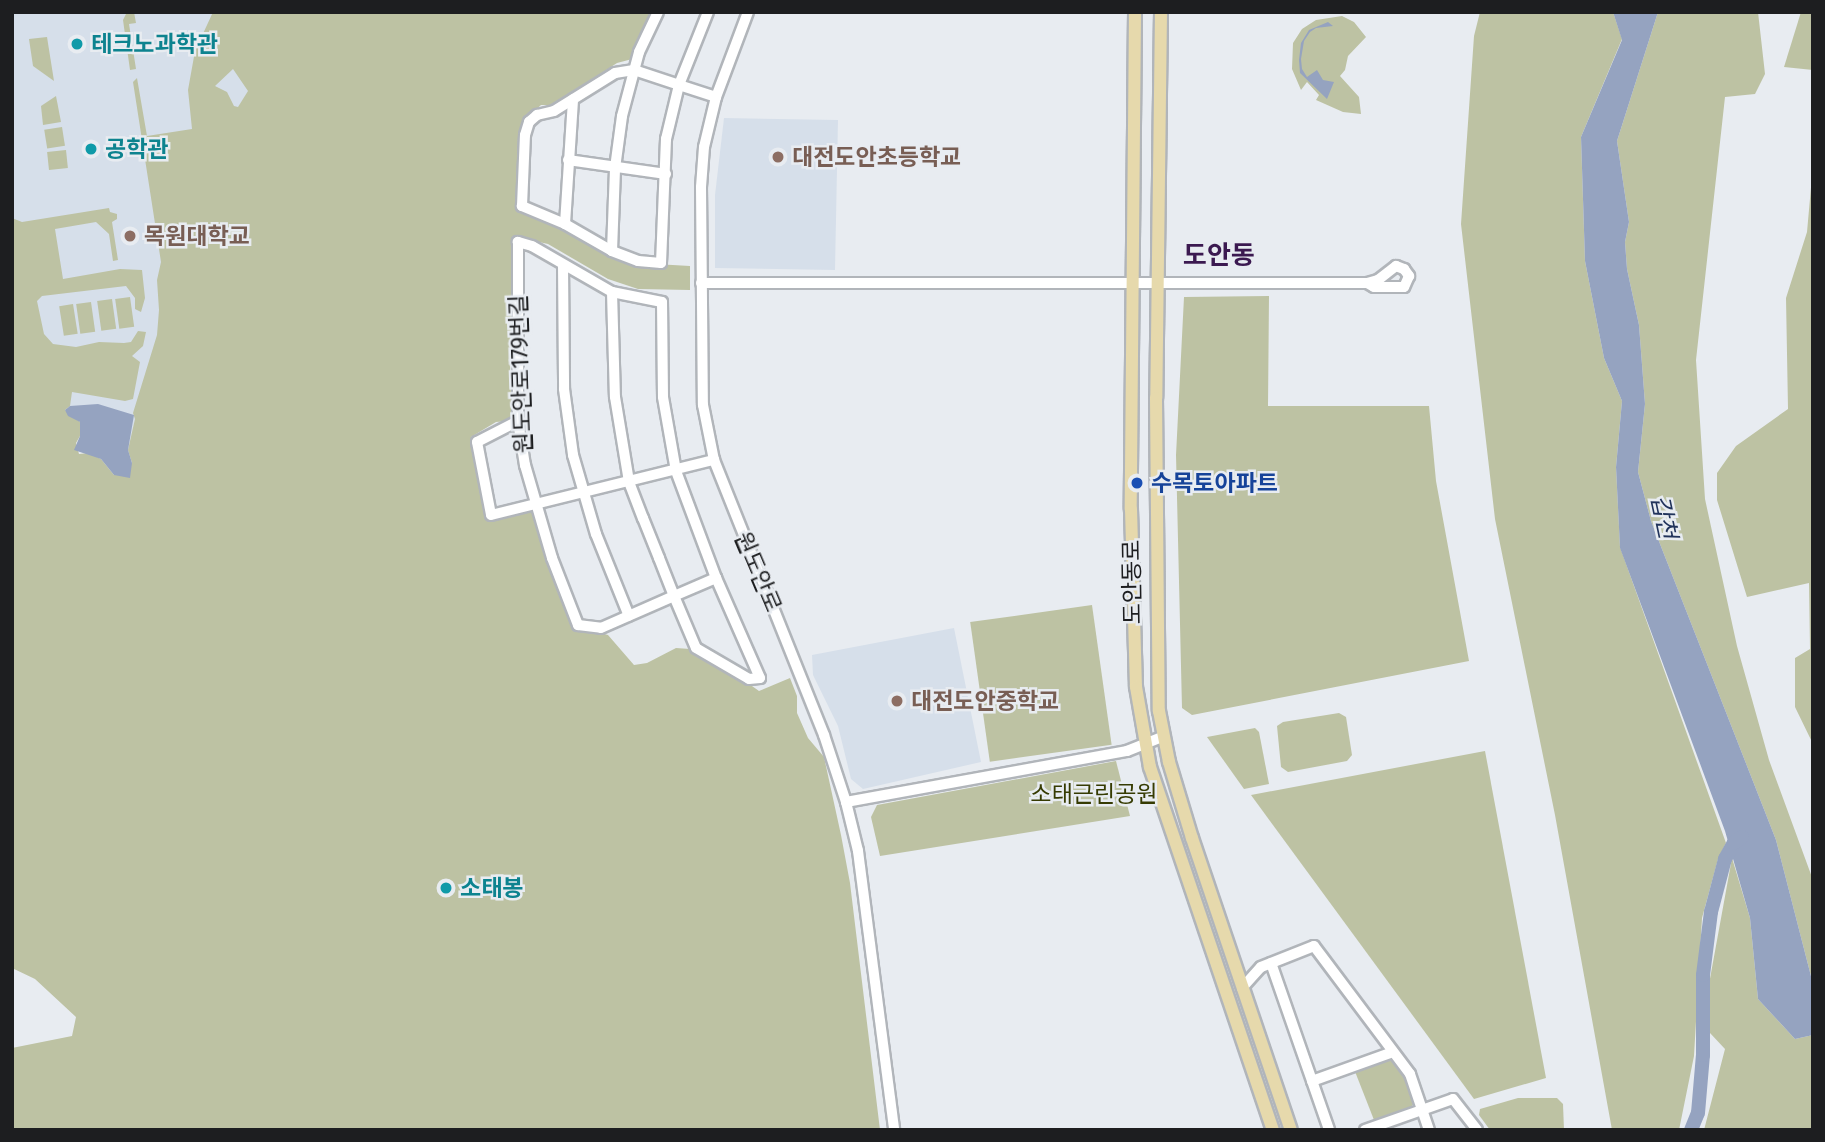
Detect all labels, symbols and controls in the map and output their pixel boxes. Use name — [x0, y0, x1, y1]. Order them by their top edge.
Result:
place label: 테크노과학관 — [91, 30, 218, 58]
marker: 테크노과학관 — [69, 36, 85, 52]
place label: 공학관 — [105, 135, 168, 163]
marker: 공학관 — [83, 141, 99, 157]
place label: 대전도안초등학교 — [792, 143, 961, 171]
marker: 대전도안초등학교 — [770, 149, 786, 165]
place label: 목원대학교 — [144, 222, 250, 250]
marker: 목원대학교 — [122, 228, 138, 244]
district label: 도안동 — [1183, 240, 1255, 272]
street label: 원도안로179번길 — [504, 294, 538, 454]
place label: 수목토아파트 — [1151, 469, 1278, 497]
marker: 수목토아파트 — [1129, 475, 1145, 491]
water label: 갑천 — [1644, 492, 1682, 542]
street label: 원도안로 — [729, 528, 787, 616]
street label: 도안동로 — [1117, 539, 1147, 625]
place label: 대전도안중학교 — [911, 687, 1059, 715]
marker: 대전도안중학교 — [889, 693, 905, 709]
park label: 소태근린공원 — [1031, 780, 1157, 808]
place label: 소태봉 — [460, 874, 523, 902]
marker: 소태봉 — [438, 880, 454, 896]

